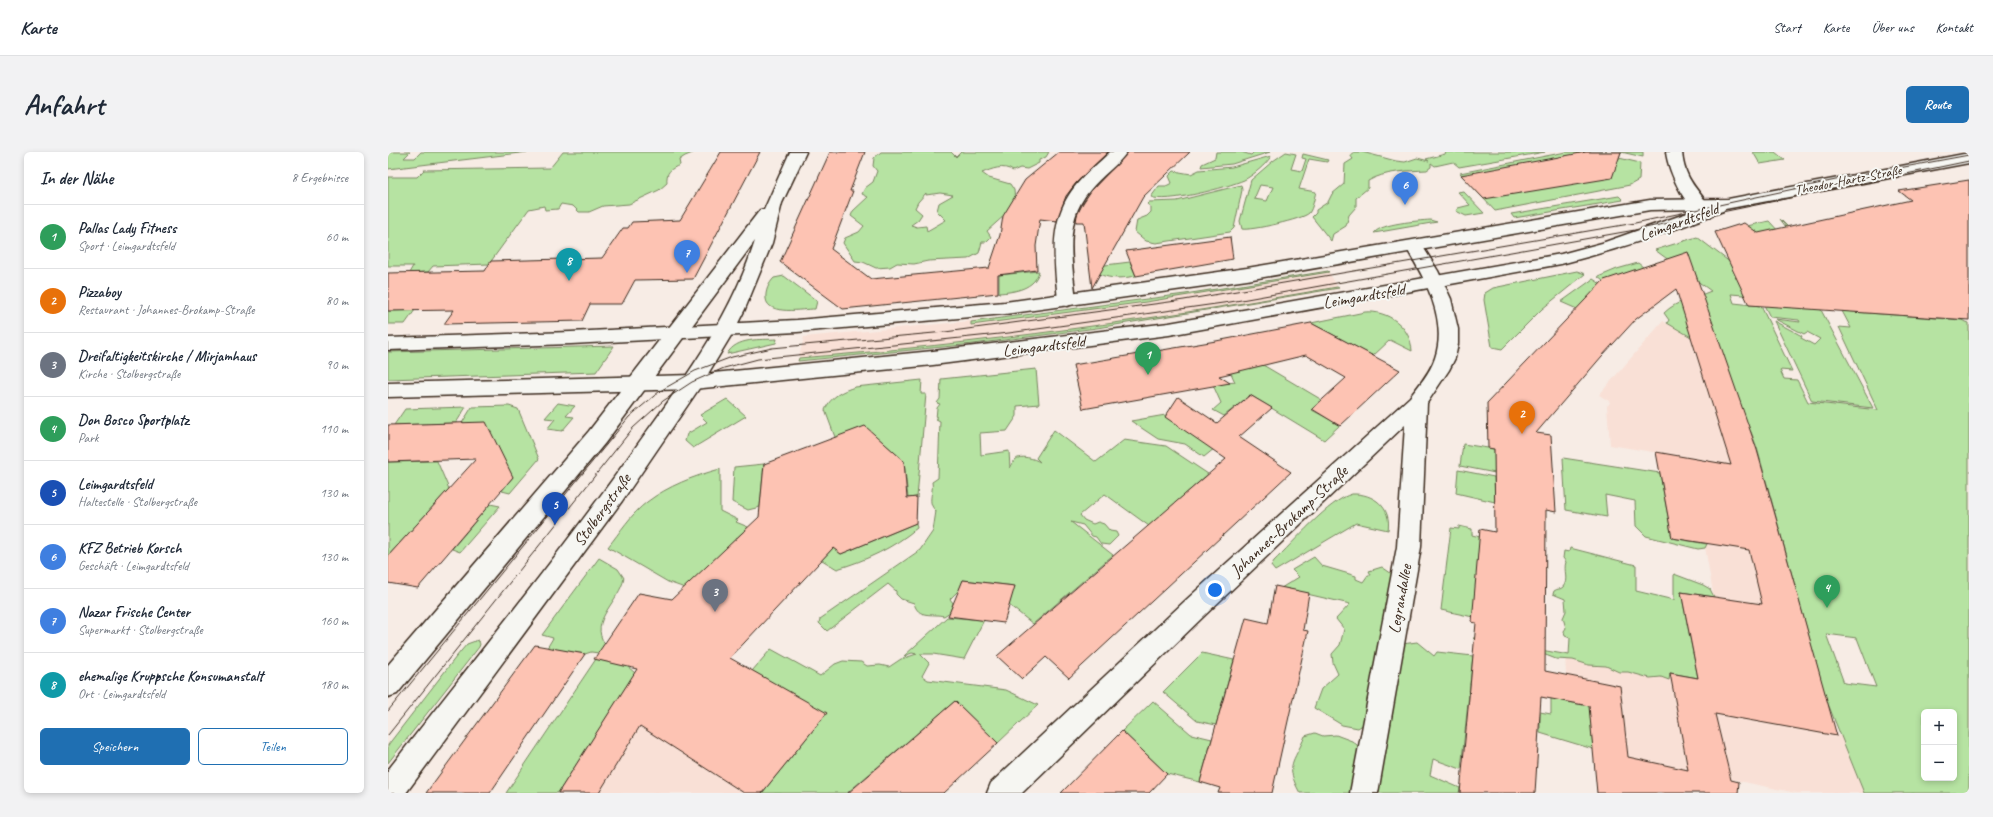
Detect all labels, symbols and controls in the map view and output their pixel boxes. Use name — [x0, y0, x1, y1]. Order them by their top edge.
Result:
text: Karte — [20, 16, 57, 40]
text: Start — [1773, 19, 1801, 36]
text: Karte — [1823, 19, 1849, 36]
text: Über uns — [1871, 19, 1913, 36]
text: Kontakt — [1935, 19, 1973, 36]
button: Route — [1906, 86, 1969, 123]
text: Anfahrt — [24, 87, 104, 122]
street label: Theodor-Hartz-Straße — [1793, 161, 1904, 199]
text: In der Nähe — [40, 168, 113, 189]
text: 8 Ergebnisse — [292, 170, 348, 186]
pin: 6 — [1392, 172, 1418, 205]
street label: Leimgardtsfeld — [1637, 197, 1724, 246]
text: Pallas Lady Fitness — [78, 219, 176, 238]
text: 1 — [50, 229, 56, 245]
text: 60 m — [326, 229, 348, 245]
text: Sport · Leimgardtsfeld — [78, 238, 175, 254]
pin: 7 — [674, 240, 700, 273]
pin: 8 — [556, 248, 582, 281]
street label: Leimgardtsfeld — [1321, 278, 1409, 314]
text: Pizzaboy — [78, 283, 121, 302]
text: 2 — [50, 293, 56, 309]
text: 80 m — [326, 293, 348, 309]
text: Restaurant · Johannes-Brokamp-Straße — [78, 302, 254, 318]
street label: Leimgardtsfeld — [1002, 330, 1089, 361]
pin: 1 — [1135, 342, 1161, 375]
text: Dreifaltigkeitskirche / Mirjamhaus — [78, 347, 256, 366]
text: 3 — [50, 357, 56, 373]
text: 90 m — [326, 357, 348, 373]
text: Kirche · Stolbergstraße — [78, 366, 180, 382]
pin: 2 — [1509, 401, 1535, 434]
text: Don Bosco Sportplatz — [78, 411, 189, 430]
text: 4 — [50, 421, 56, 437]
text: 110 m — [320, 421, 348, 437]
text: Park — [78, 430, 99, 446]
street label: Johannes-Brokamp-Straße — [1225, 460, 1353, 582]
street label: Stolbergstraße — [569, 468, 636, 551]
text: Leimgardtsfeld — [78, 475, 152, 494]
text: 5 — [50, 485, 56, 501]
text: 130 m — [320, 485, 348, 501]
pin: 5 — [542, 492, 568, 525]
text: Haltestelle · Stolbergstraße — [78, 494, 197, 510]
text: KFZ Betrieb Korsch — [78, 539, 182, 558]
text: 6 — [50, 549, 56, 565]
text: 130 m — [320, 549, 348, 565]
text: Geschäft · Leimgardtsfeld — [78, 558, 189, 574]
street label: Legrandallee — [1384, 561, 1417, 635]
pin: 4 — [1814, 575, 1840, 608]
pin: 3 — [702, 579, 728, 612]
your location — [1205, 580, 1225, 600]
text: Nazar Frische Center — [78, 603, 190, 622]
text: 7 — [50, 613, 56, 629]
text: 160 m — [320, 613, 348, 629]
text: Supermarkt · Stolbergstraße — [78, 622, 203, 638]
text: ehemalige Kruppsche Konsumanstalt — [78, 667, 263, 686]
text: 8 — [50, 677, 56, 693]
text: 180 m — [320, 677, 348, 693]
text: Ort · Leimgardtsfeld — [78, 686, 165, 702]
map controls — [1921, 709, 1957, 781]
button: + — [1921, 709, 1957, 745]
button: Speichern — [40, 728, 190, 765]
button: Teilen — [198, 728, 348, 765]
button: − — [1921, 745, 1957, 781]

